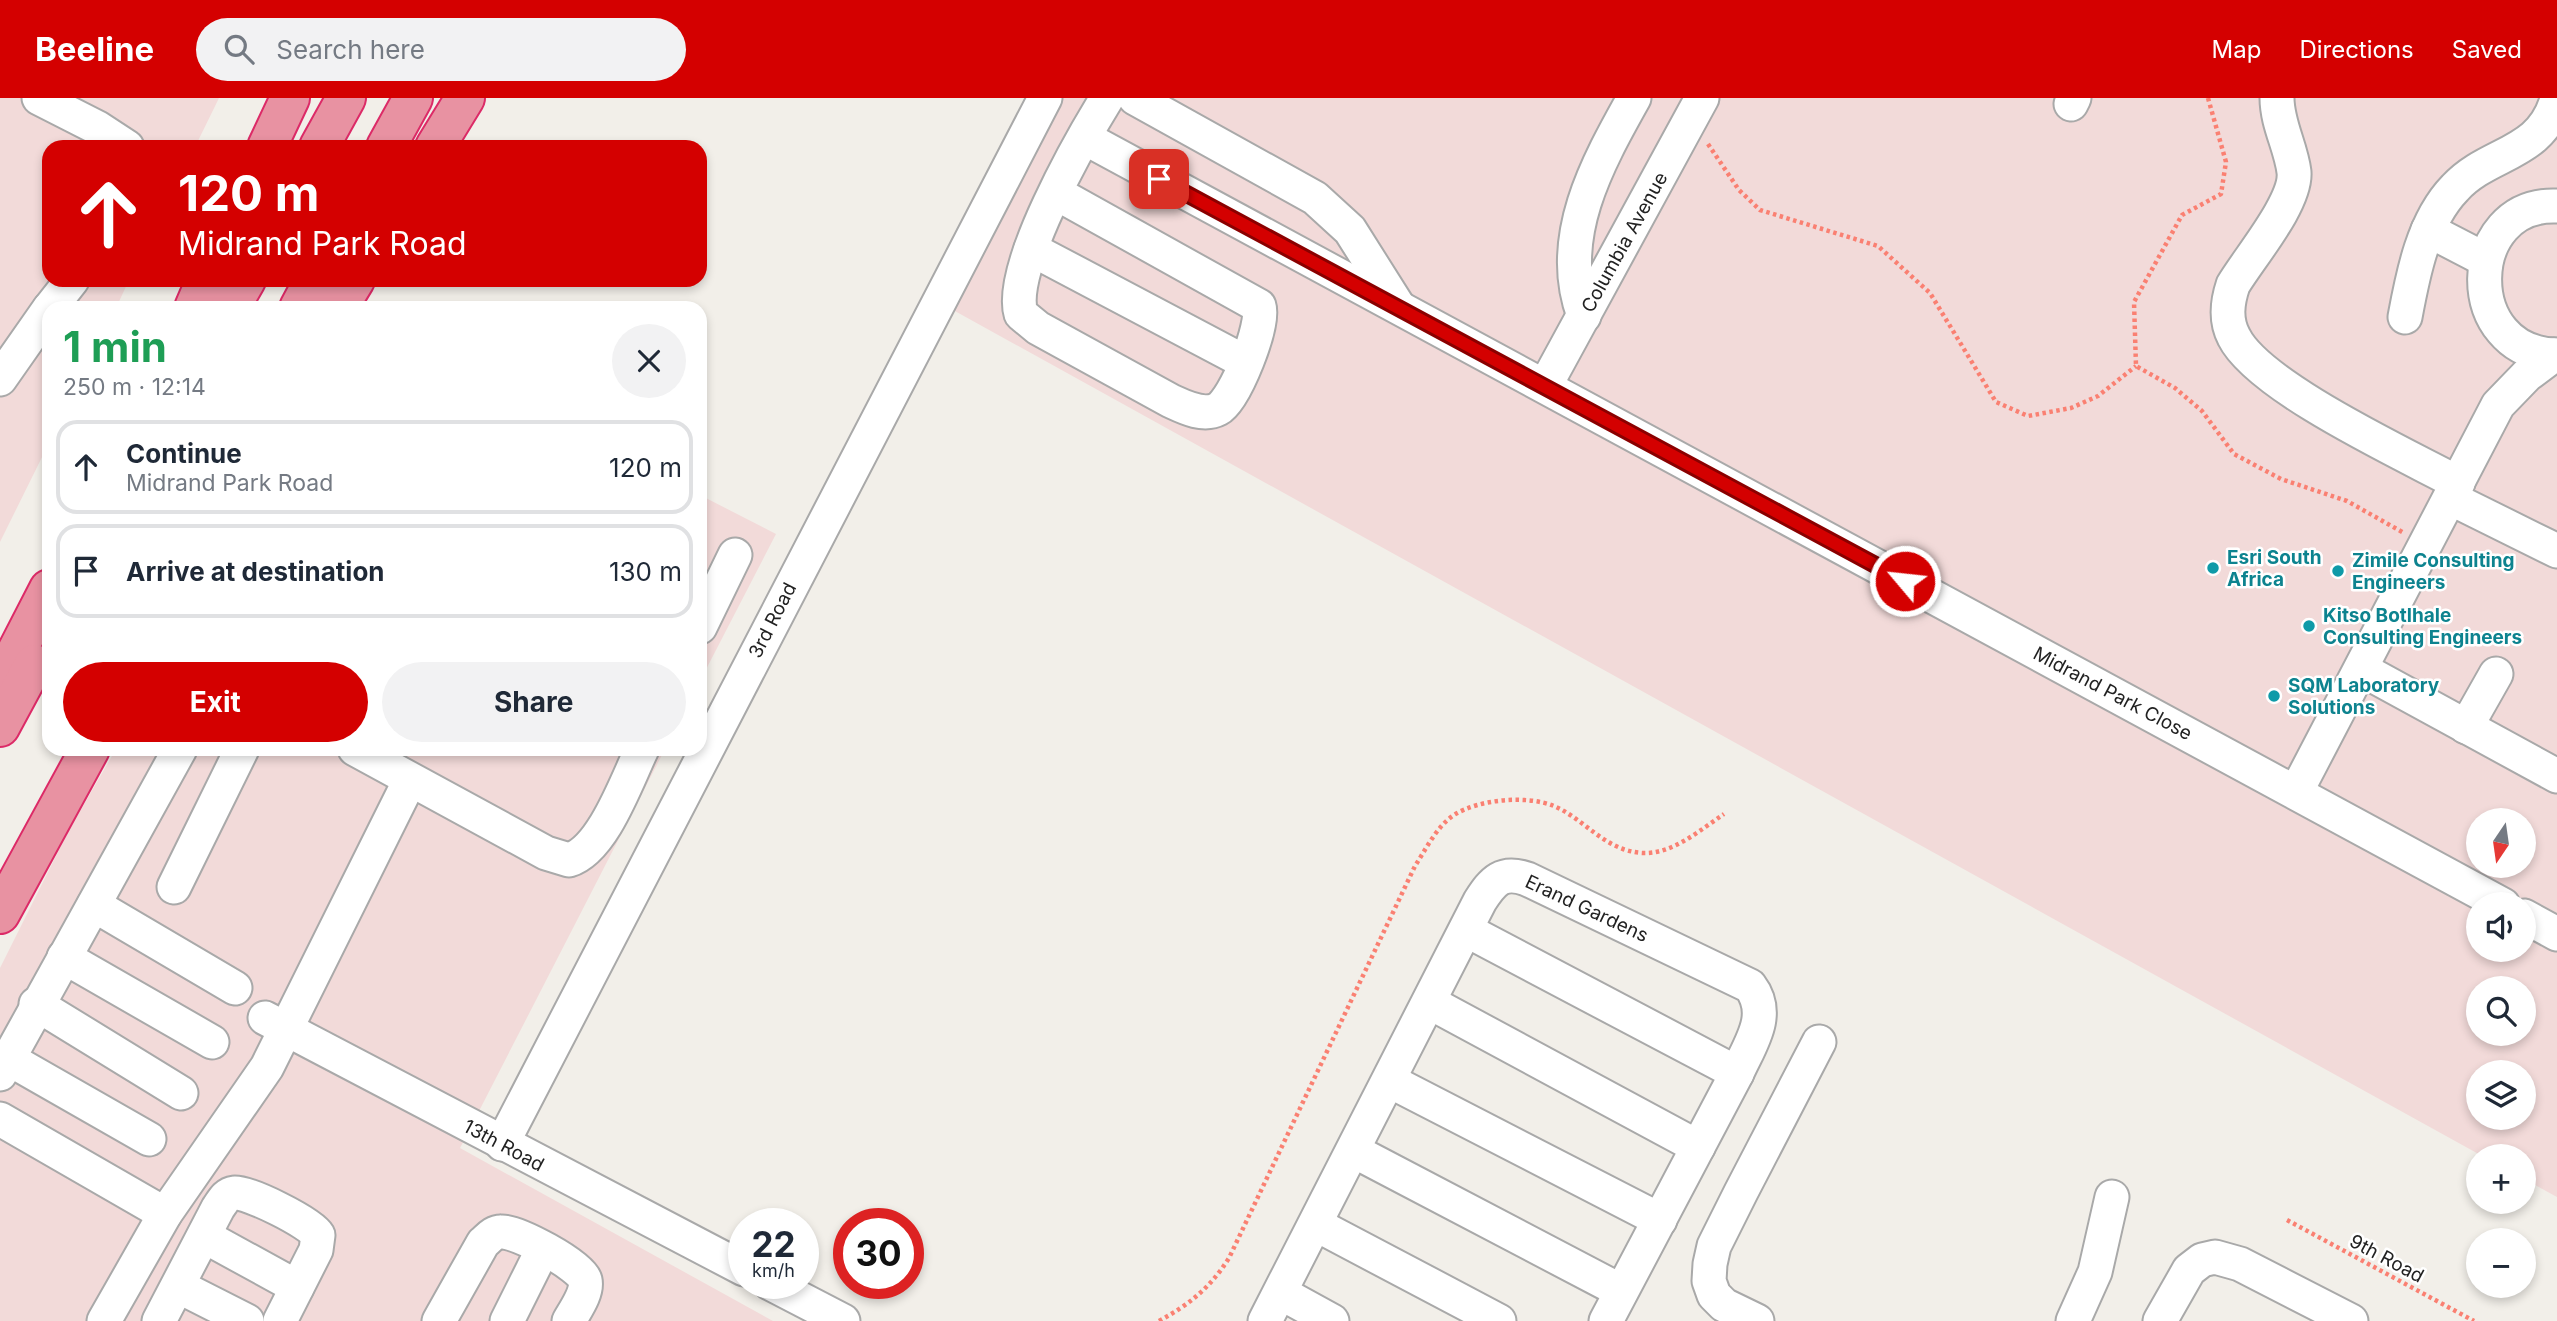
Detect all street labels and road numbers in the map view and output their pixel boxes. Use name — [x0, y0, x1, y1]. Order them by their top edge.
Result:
street label: Columbia Avenue — [1576, 168, 1672, 316]
street label: 3rd Road — [744, 579, 801, 662]
street label: Midrand Park Close — [2029, 642, 2196, 745]
street label: Erand Gardens — [1522, 870, 1652, 947]
street label: 13th Road — [459, 1115, 548, 1176]
street label: 9th Road — [2346, 1229, 2428, 1288]

